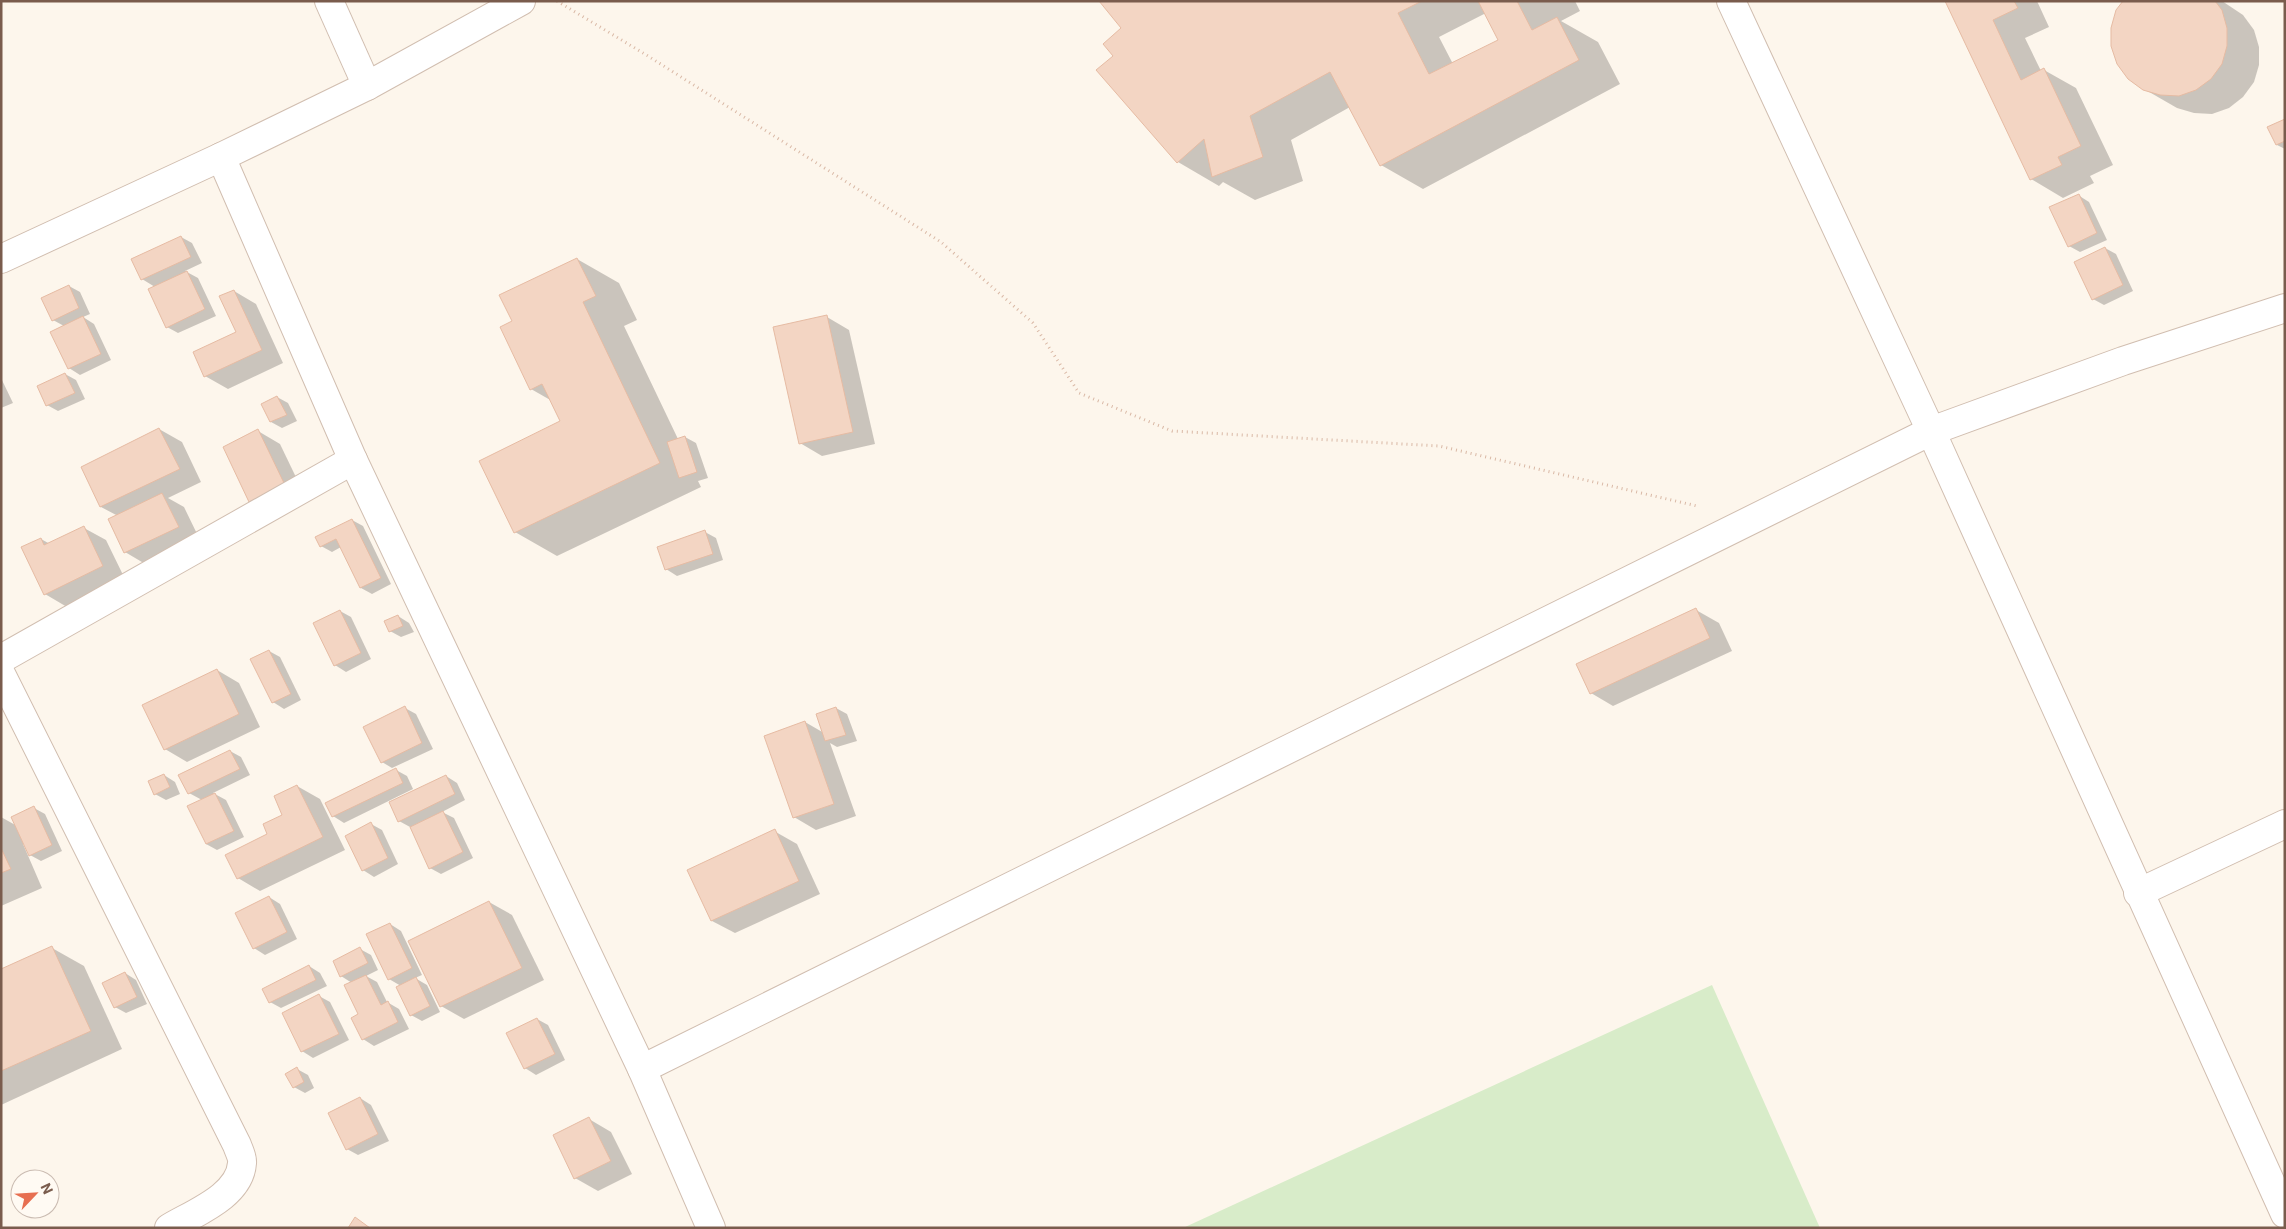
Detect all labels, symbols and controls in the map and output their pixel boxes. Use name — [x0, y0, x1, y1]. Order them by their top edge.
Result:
north arrow — [10, 1169, 60, 1219]
text: N — [37, 1181, 56, 1196]

